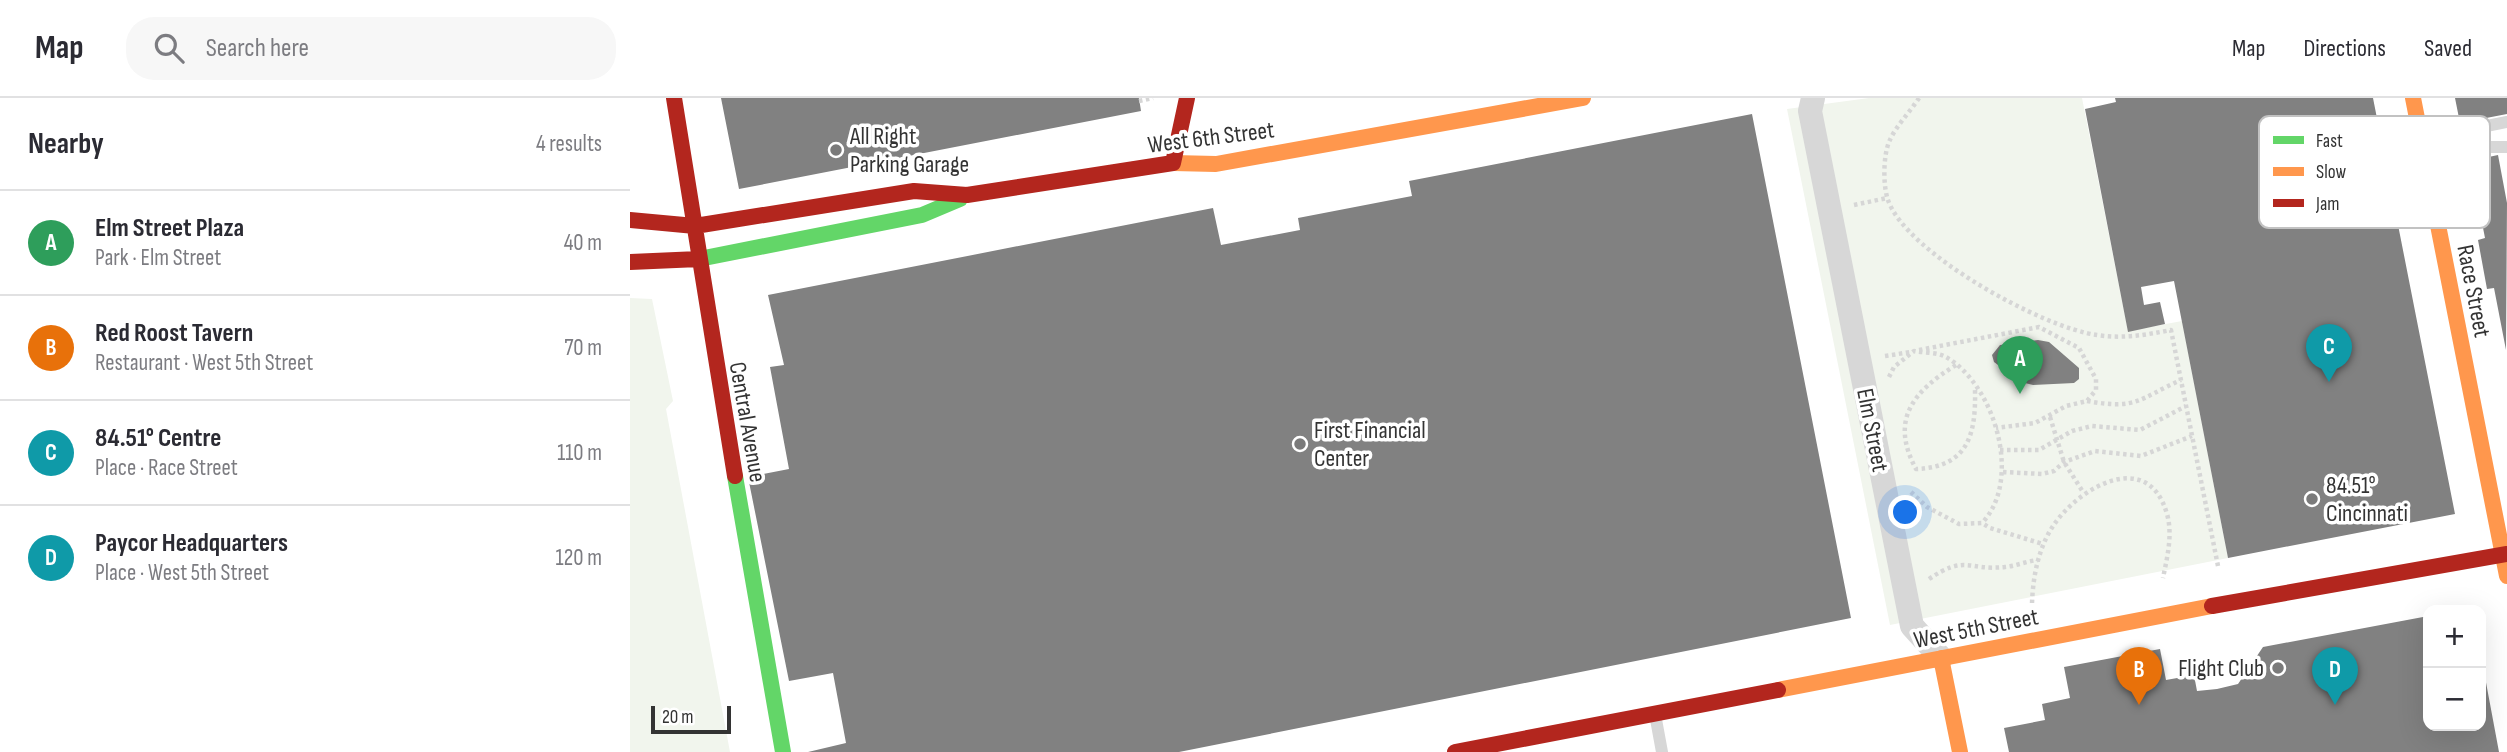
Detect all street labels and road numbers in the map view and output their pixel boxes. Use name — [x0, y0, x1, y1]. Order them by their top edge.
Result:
street label: West 6th Street — [1146, 115, 1276, 160]
street label: Race Street — [2450, 242, 2497, 340]
street label: Central Avenue — [723, 360, 772, 484]
street label: Elm Street — [1850, 386, 1895, 474]
street label: West 5th Street — [1911, 602, 2041, 655]

